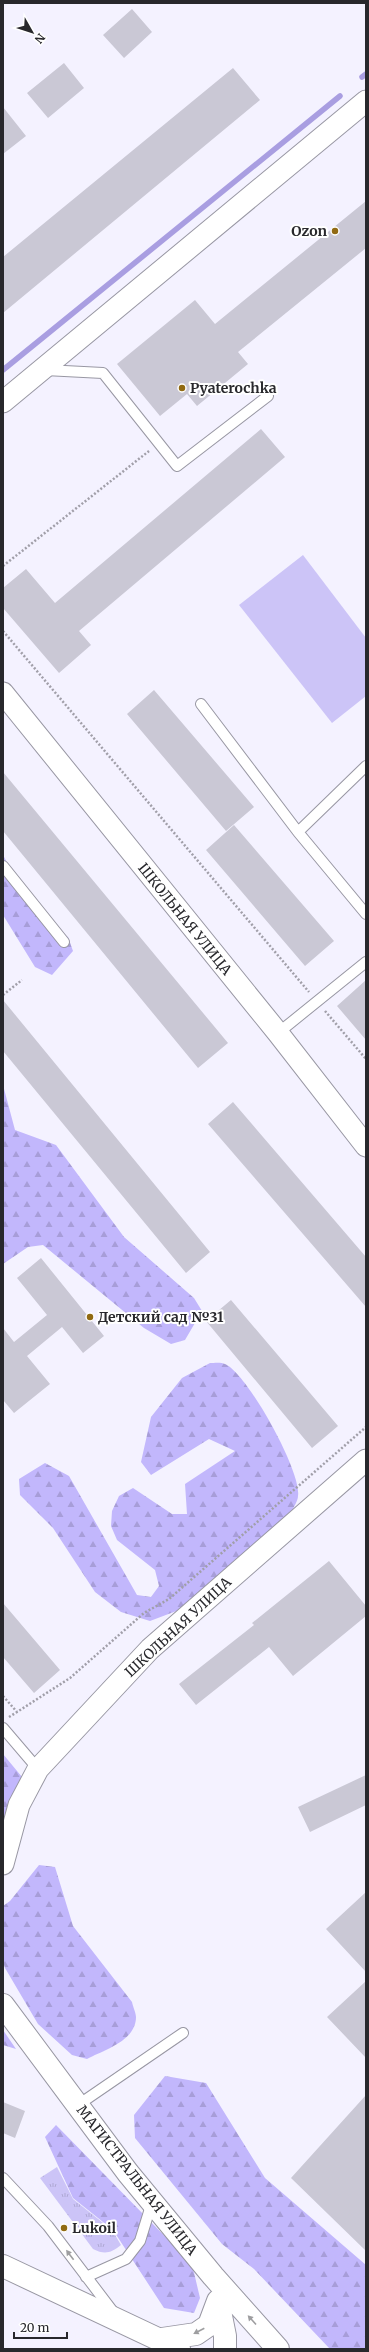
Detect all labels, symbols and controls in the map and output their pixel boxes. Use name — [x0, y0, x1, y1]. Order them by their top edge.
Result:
north arrow — [12, 12, 52, 52]
text: N — [31, 31, 48, 46]
place label: Ozon — [291, 222, 327, 240]
marker: Ozon — [330, 226, 340, 236]
place label: Pyaterochka — [190, 379, 277, 397]
marker: Pyaterochka — [177, 383, 187, 393]
street label: ШКОЛЬНАЯ УЛИЦА — [134, 859, 236, 979]
place label: Детский сад №31 — [98, 1308, 224, 1326]
marker: Детский сад №31 — [85, 1312, 95, 1322]
street label: ШКОЛЬНАЯ УЛИЦА — [121, 1573, 235, 1681]
street label: МАГИСТРАЛЬНАЯ УЛИЦА — [73, 2101, 201, 2259]
place label: Lukoil — [72, 2219, 117, 2237]
marker: Lukoil — [59, 2223, 69, 2233]
one-way arrow — [66, 2250, 74, 2260]
scale bar — [14, 2314, 67, 2340]
one-way arrow — [247, 2315, 257, 2325]
text: 20 m — [20, 2320, 49, 2335]
one-way arrow — [193, 2328, 205, 2334]

